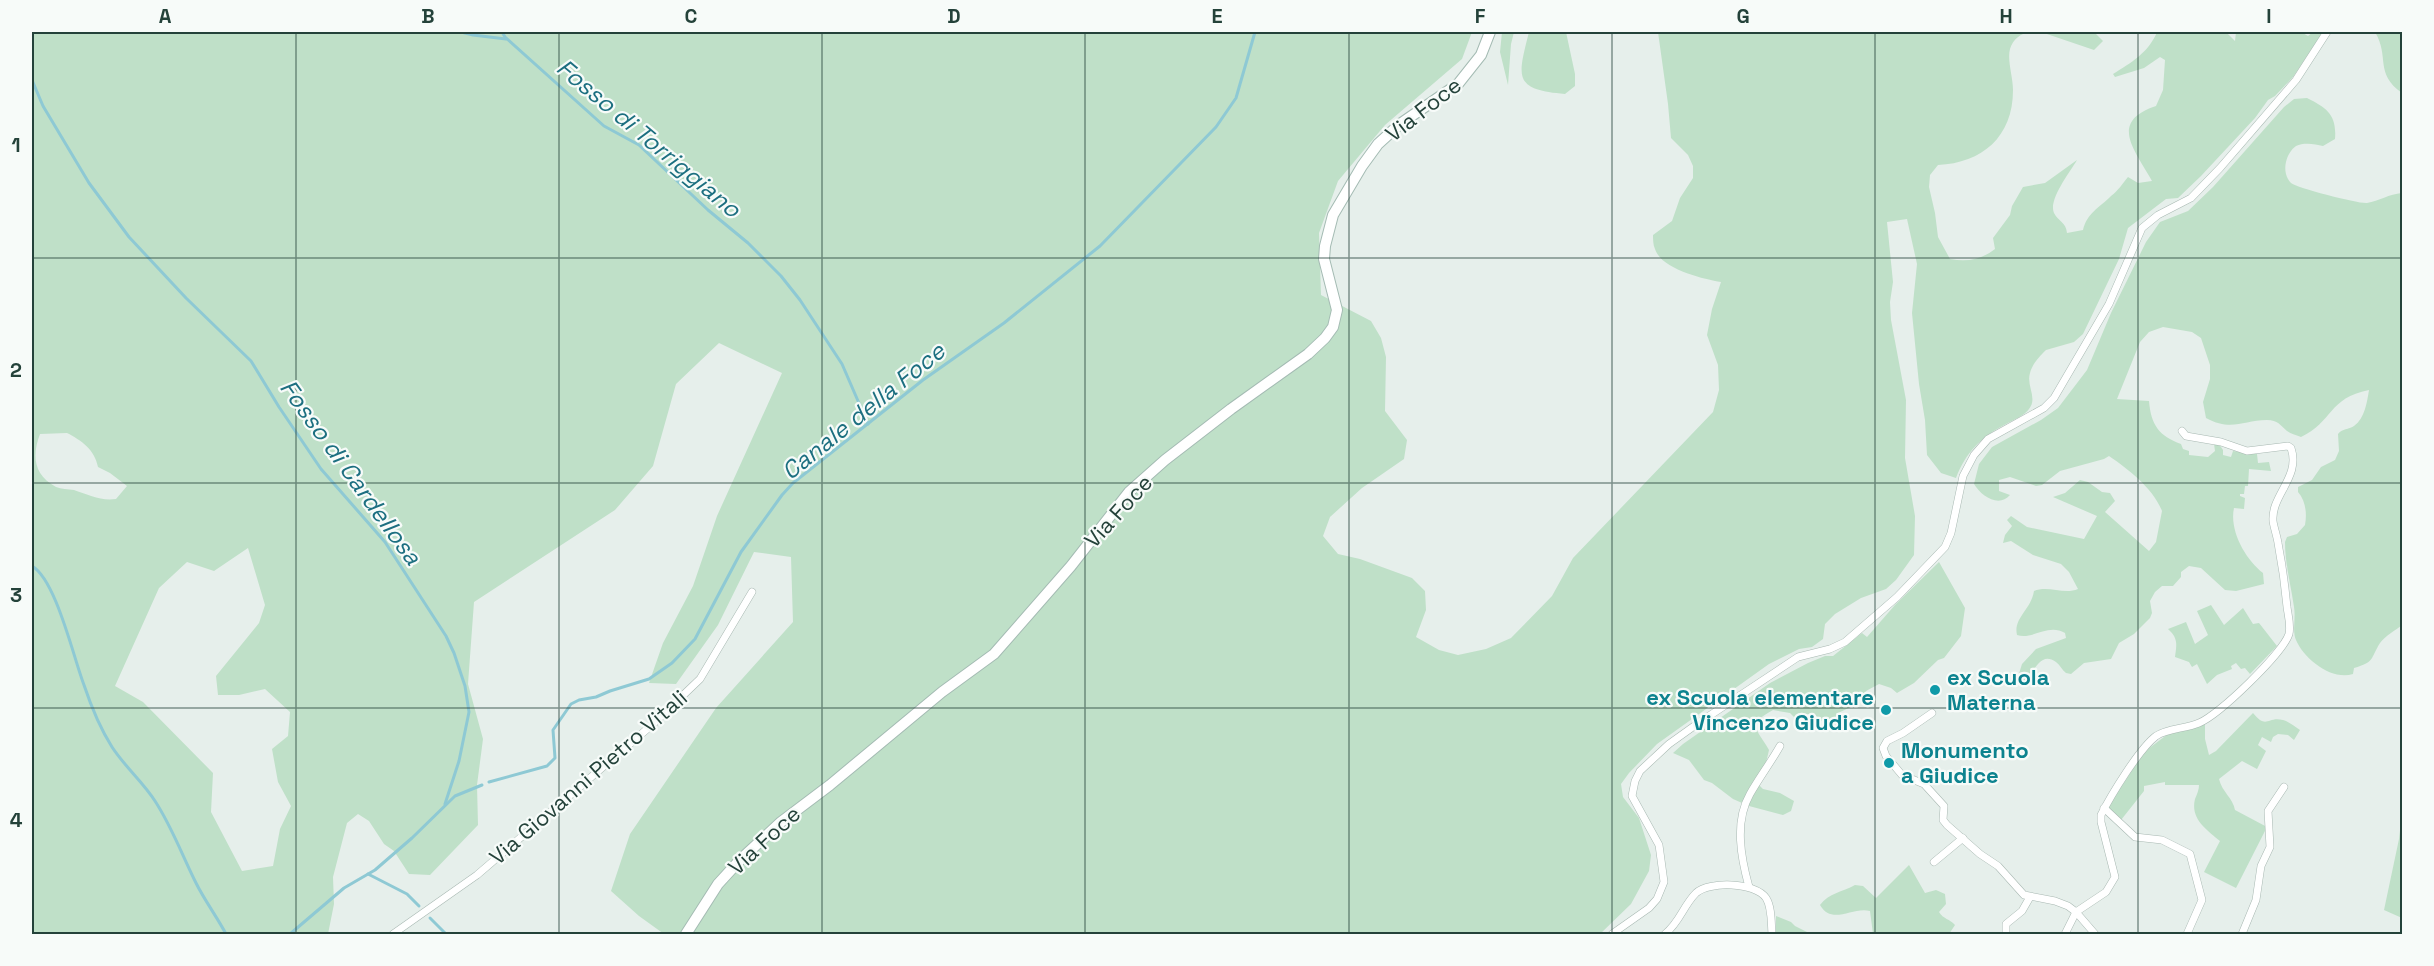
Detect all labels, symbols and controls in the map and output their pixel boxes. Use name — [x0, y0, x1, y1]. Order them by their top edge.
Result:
text: A — [159, 3, 172, 29]
text: B — [421, 3, 435, 29]
text: C — [685, 3, 698, 29]
text: D — [947, 3, 961, 29]
text: E — [1211, 3, 1223, 29]
text: F — [1475, 3, 1486, 29]
text: G — [1736, 3, 1750, 29]
text: H — [1999, 3, 2013, 29]
text: I — [2266, 3, 2272, 29]
water label: Fosso di Torriggiano — [550, 52, 748, 225]
street label: Via Foce — [1379, 71, 1467, 147]
text: 1 — [11, 132, 21, 158]
water label: Canale della Foce — [775, 335, 952, 486]
text: 2 — [10, 357, 22, 383]
water label: Fosso di Cardellosa — [273, 373, 429, 571]
street label: Via Foce — [1078, 469, 1158, 553]
text: 3 — [10, 582, 22, 608]
place label: ex Scuola Materna — [1947, 663, 2050, 716]
street label: Via Giovanni Pietro Vitali — [483, 683, 693, 871]
place label: ex Scuola elementare Vincenzo Giudice — [1646, 683, 1874, 736]
marker: ex Scuola Materna — [1928, 683, 1942, 697]
marker: ex Scuola elementare Vincenzo Giudice — [1879, 703, 1893, 717]
place label: Monumento a Giudice — [1901, 736, 2029, 789]
marker: Monumento a Giudice — [1882, 756, 1896, 770]
street label: Via Foce — [722, 799, 806, 881]
text: 4 — [10, 807, 23, 833]

